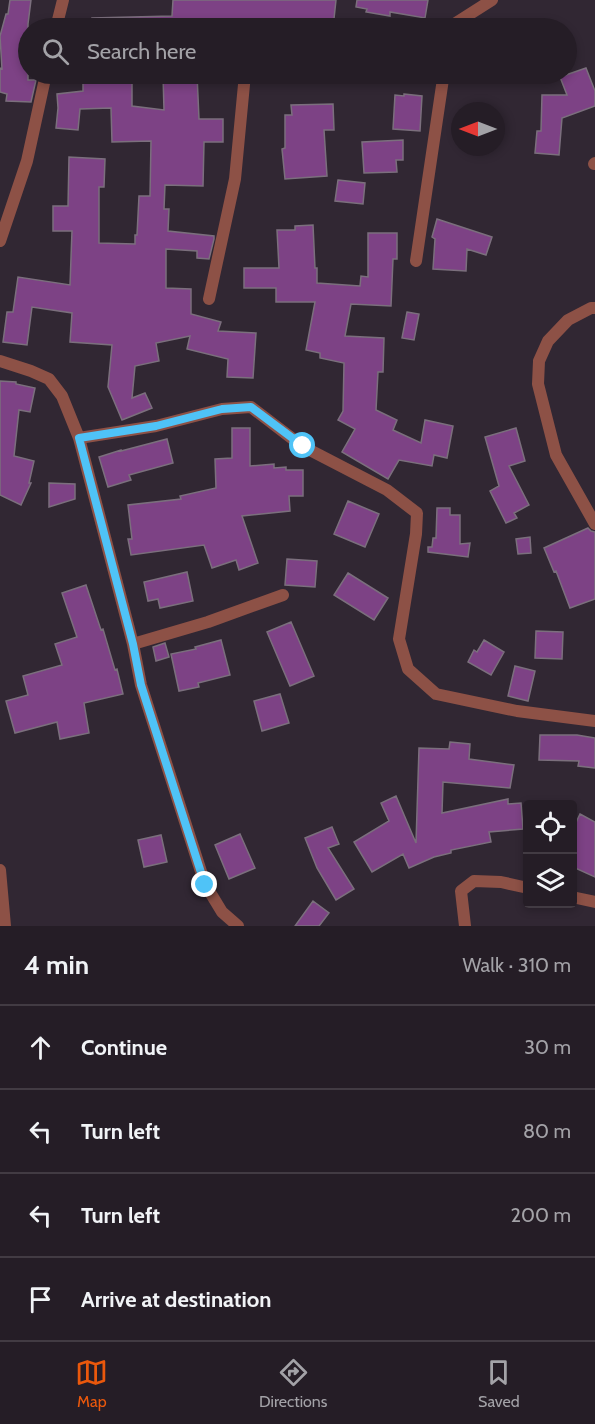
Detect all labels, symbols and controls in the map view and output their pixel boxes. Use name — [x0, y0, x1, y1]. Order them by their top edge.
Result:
search box — [18, 18, 577, 84]
icon: search — [39, 35, 72, 68]
text: Search here — [87, 38, 196, 65]
north arrow — [451, 102, 505, 156]
route start — [289, 432, 315, 458]
map controls — [523, 800, 577, 908]
button: locate — [523, 800, 577, 854]
button: layers — [523, 854, 577, 908]
route end — [191, 871, 217, 897]
text: 4 min — [24, 949, 89, 981]
text: Walk · 310 m — [463, 953, 571, 977]
icon: ahead — [24, 1031, 57, 1064]
text: Continue — [81, 1034, 167, 1061]
text: 30 m — [524, 1035, 571, 1059]
icon: left — [24, 1115, 57, 1148]
text: Turn left — [81, 1118, 160, 1145]
text: 80 m — [523, 1119, 571, 1143]
icon: left — [24, 1199, 57, 1232]
text: Turn left — [81, 1202, 160, 1229]
text: 200 m — [511, 1203, 571, 1227]
icon: arrive — [24, 1283, 57, 1316]
text: Arrive at destination — [81, 1286, 271, 1313]
tab: Map — [75, 1356, 108, 1411]
tab: Directions — [259, 1356, 327, 1411]
tab: Saved — [478, 1356, 520, 1411]

